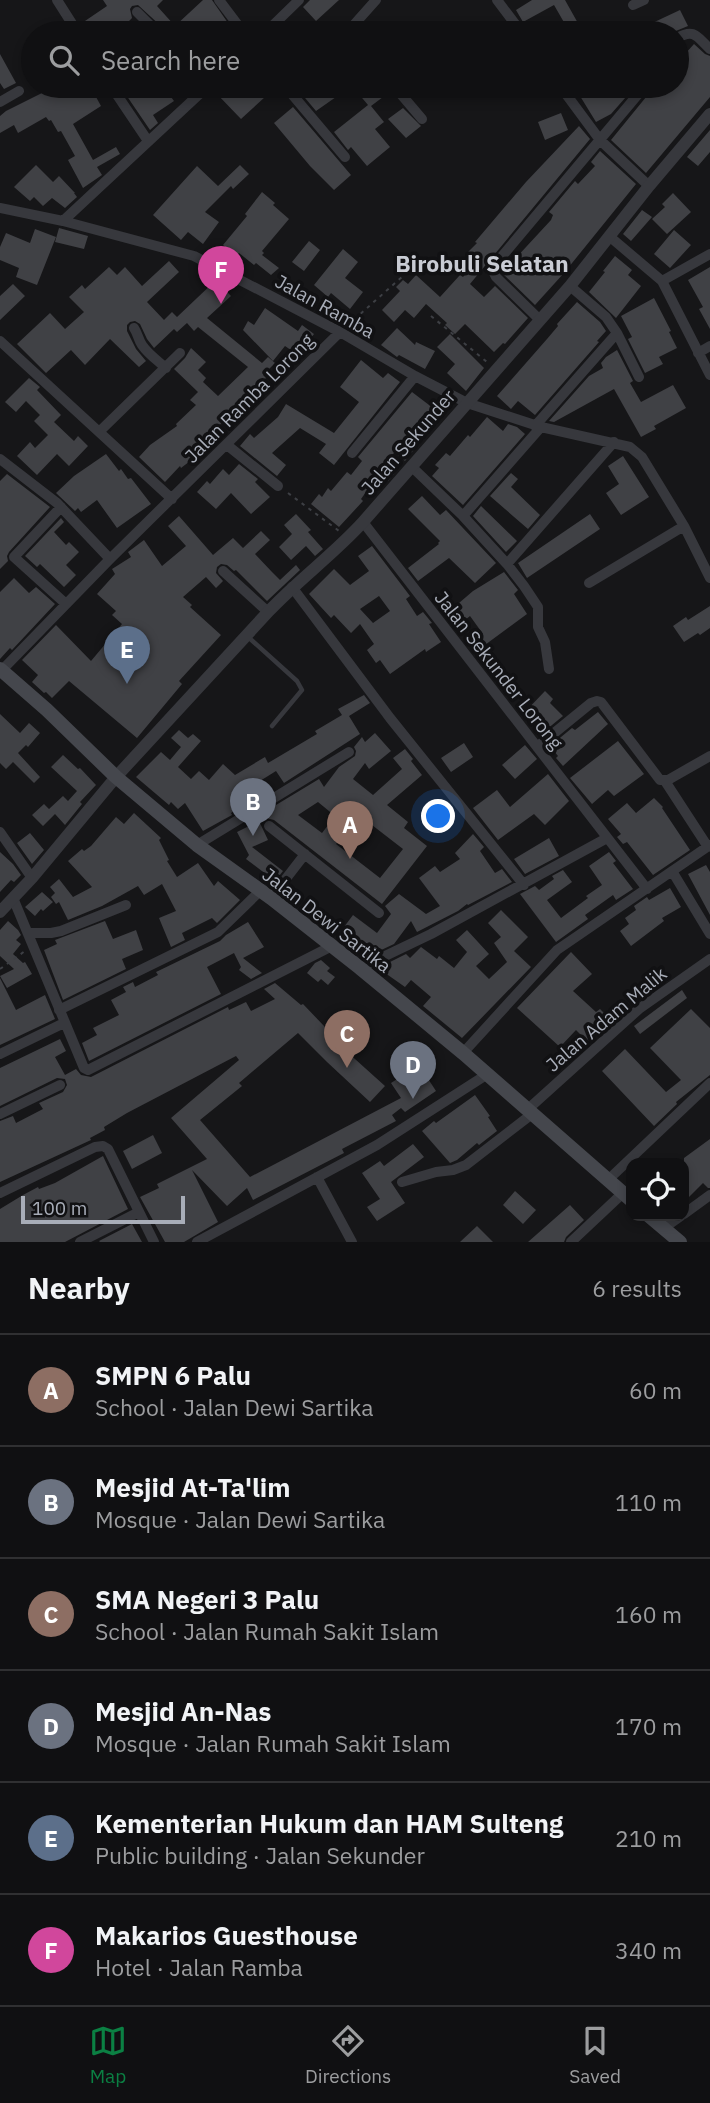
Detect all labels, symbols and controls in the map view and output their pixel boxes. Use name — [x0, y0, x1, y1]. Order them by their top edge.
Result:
search box — [21, 21, 689, 98]
icon: search — [45, 41, 83, 79]
text: Search here — [101, 43, 240, 77]
pin: F — [198, 246, 244, 304]
district label: Birobuli Selatan — [395, 248, 569, 278]
street label: Jalan Ramba — [271, 269, 379, 343]
street label: Jalan Ramba Lorong — [179, 328, 319, 468]
street label: Jalan Sekunder — [356, 384, 460, 500]
street label: Jalan Sekunder Lorong — [430, 586, 568, 754]
pin: E — [104, 626, 150, 684]
pin: B — [230, 778, 276, 836]
your location — [421, 799, 455, 833]
pin: A — [327, 801, 373, 859]
street label: Jalan Dewi Sartika — [258, 862, 396, 978]
street label: Jalan Adam Malik — [541, 961, 671, 1077]
pin: C — [324, 1010, 370, 1068]
pin: D — [390, 1041, 436, 1099]
map controls — [626, 1158, 689, 1221]
button: locate — [626, 1158, 689, 1221]
scale bar — [21, 1193, 186, 1225]
text: 100 m — [32, 1196, 87, 1220]
text: Nearby — [28, 1268, 130, 1307]
text: 6 results — [592, 1273, 682, 1303]
text: SMPN 6 Palu — [95, 1358, 251, 1392]
text: A — [43, 1375, 59, 1405]
text: 60 m — [629, 1375, 682, 1405]
text: School · Jalan Dewi Sartika — [95, 1392, 373, 1422]
text: Mesjid At-Ta'lim — [95, 1470, 290, 1504]
text: B — [43, 1487, 59, 1517]
text: 110 m — [615, 1487, 682, 1517]
text: Mosque · Jalan Dewi Sartika — [95, 1504, 385, 1534]
text: SMA Negeri 3 Palu — [95, 1582, 319, 1616]
text: C — [44, 1599, 58, 1629]
text: 160 m — [615, 1599, 682, 1629]
text: School · Jalan Rumah Sakit Islam — [95, 1616, 439, 1646]
text: Mesjid An-Nas — [95, 1694, 271, 1728]
text: D — [43, 1711, 59, 1741]
text: 170 m — [615, 1711, 682, 1741]
text: Mosque · Jalan Rumah Sakit Islam — [95, 1728, 451, 1758]
text: Kementerian Hukum dan HAM Sulteng — [95, 1806, 563, 1840]
text: E — [44, 1823, 58, 1853]
text: 210 m — [615, 1823, 682, 1853]
text: Public building · Jalan Sekunder — [95, 1840, 425, 1870]
text: Makarios Guesthouse — [95, 1918, 358, 1952]
text: F — [44, 1935, 58, 1965]
text: 340 m — [615, 1935, 682, 1965]
text: Hotel · Jalan Ramba — [95, 1952, 303, 1982]
tab: Map — [89, 2022, 127, 2088]
tab: Directions — [305, 2022, 391, 2088]
tab: Saved — [569, 2022, 621, 2088]

